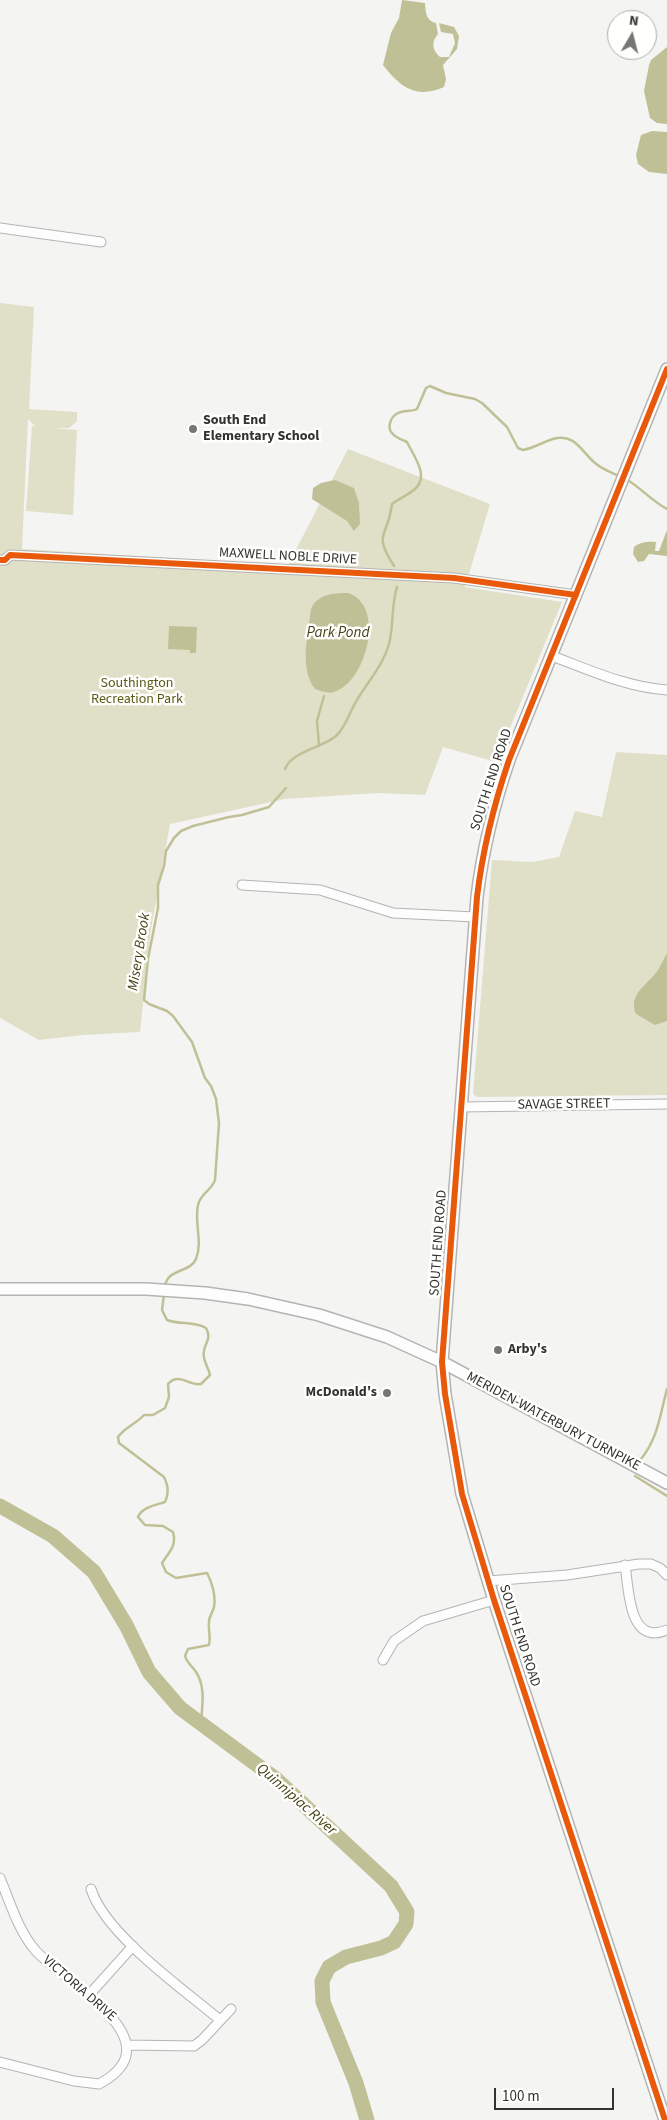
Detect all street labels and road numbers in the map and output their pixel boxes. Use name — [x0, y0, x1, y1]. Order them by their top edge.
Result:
street label: MAXWELL NOBLE DRIVE — [219, 545, 357, 569]
street label: SOUTH END ROAD — [468, 727, 516, 833]
street label: SAVAGE STREET — [517, 1096, 611, 1114]
street label: SOUTH END ROAD — [427, 1189, 451, 1297]
street label: MERIDEN-WATERBURY TURNPIKE — [463, 1369, 643, 1475]
street label: SOUTH END ROAD — [495, 1583, 543, 1689]
street label: VICTORIA DRIVE — [39, 1952, 119, 2026]

